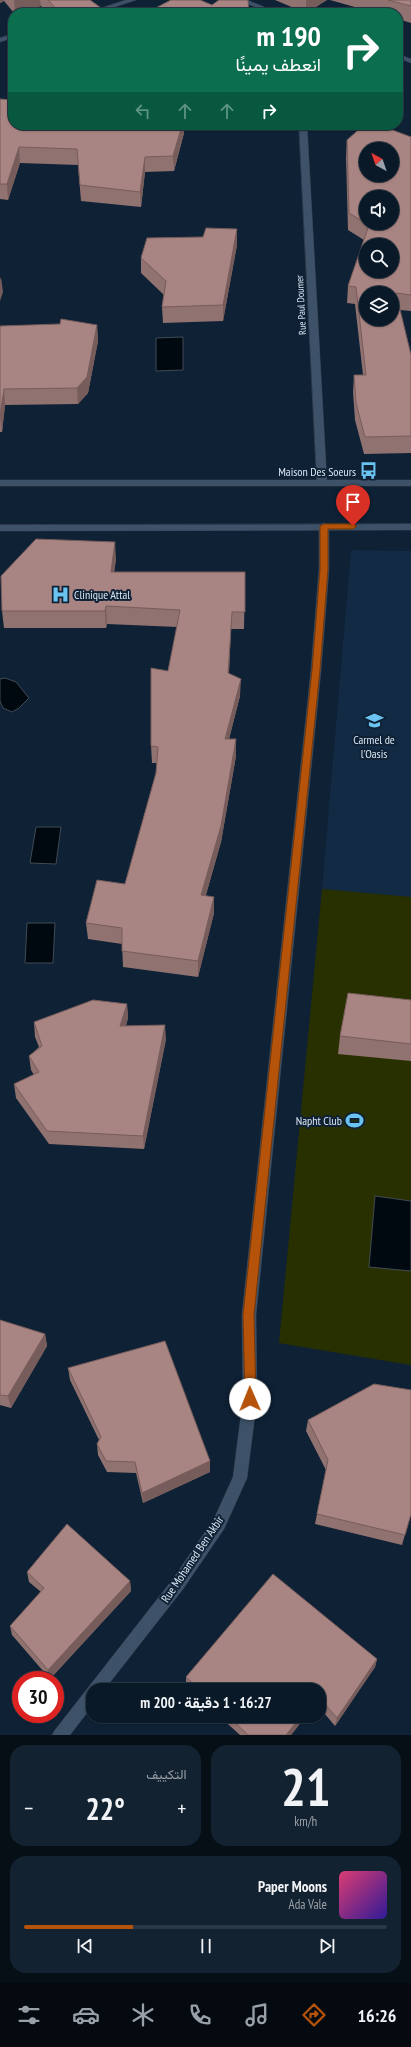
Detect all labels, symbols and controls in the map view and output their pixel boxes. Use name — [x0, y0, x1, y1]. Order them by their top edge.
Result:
text: 190 m — [257, 17, 321, 54]
icon: right — [335, 24, 387, 76]
text: انعطف يمينًا — [235, 53, 321, 76]
icon: left — [132, 100, 154, 122]
icon: ahead — [174, 100, 196, 122]
icon: ahead — [216, 100, 238, 122]
icon: right — [258, 100, 280, 122]
north arrow — [359, 142, 399, 182]
map controls — [359, 142, 399, 326]
button: sound — [359, 190, 399, 230]
button: search — [359, 238, 399, 278]
street label: Rue Paul Doumer — [293, 275, 309, 335]
button: layers — [359, 286, 399, 326]
bus stop icon: Maison Des Soeurs — [359, 461, 379, 481]
place label: Maison Des Soeurs — [278, 464, 356, 479]
pin — [336, 485, 370, 526]
icon: arrive — [342, 491, 364, 513]
hospital icon: Clinique Attal — [51, 584, 71, 604]
place label: Clinique Attal — [74, 587, 130, 602]
school or university icon: Carmel de l'Oasis — [364, 710, 384, 730]
place label: Carmel de l'Oasis — [353, 732, 395, 761]
sports icon: Napht Club — [345, 1110, 365, 1130]
place label: Napht Club — [296, 1113, 342, 1128]
position arrow — [229, 1378, 271, 1420]
street label: Rue Mohamed Ben Akbir — [157, 1512, 227, 1605]
speed limit sign: 30 — [12, 1671, 64, 1723]
text: 16:27 · 1 دقيقة · 200 m — [140, 1693, 272, 1712]
text: 21 — [281, 1753, 331, 1820]
text: التكييف — [146, 1766, 187, 1783]
text: 22° — [85, 1789, 125, 1828]
text: − — [24, 1794, 33, 1822]
text: + — [177, 1794, 186, 1822]
text: km/h — [294, 1813, 317, 1830]
text: Paper Moons — [258, 1877, 327, 1896]
text: Ada Vale — [288, 1896, 327, 1913]
icon: previous — [74, 1935, 96, 1957]
icon: pause — [195, 1935, 217, 1957]
icon: next — [316, 1935, 338, 1957]
icon: filters — [15, 2001, 43, 2029]
icon: car — [72, 2001, 100, 2029]
icon: climate — [129, 2001, 157, 2029]
icon: phone — [186, 2001, 214, 2029]
icon: music — [243, 2001, 271, 2029]
icon: directions — [300, 2001, 328, 2029]
text: 16:26 — [358, 2004, 396, 2027]

